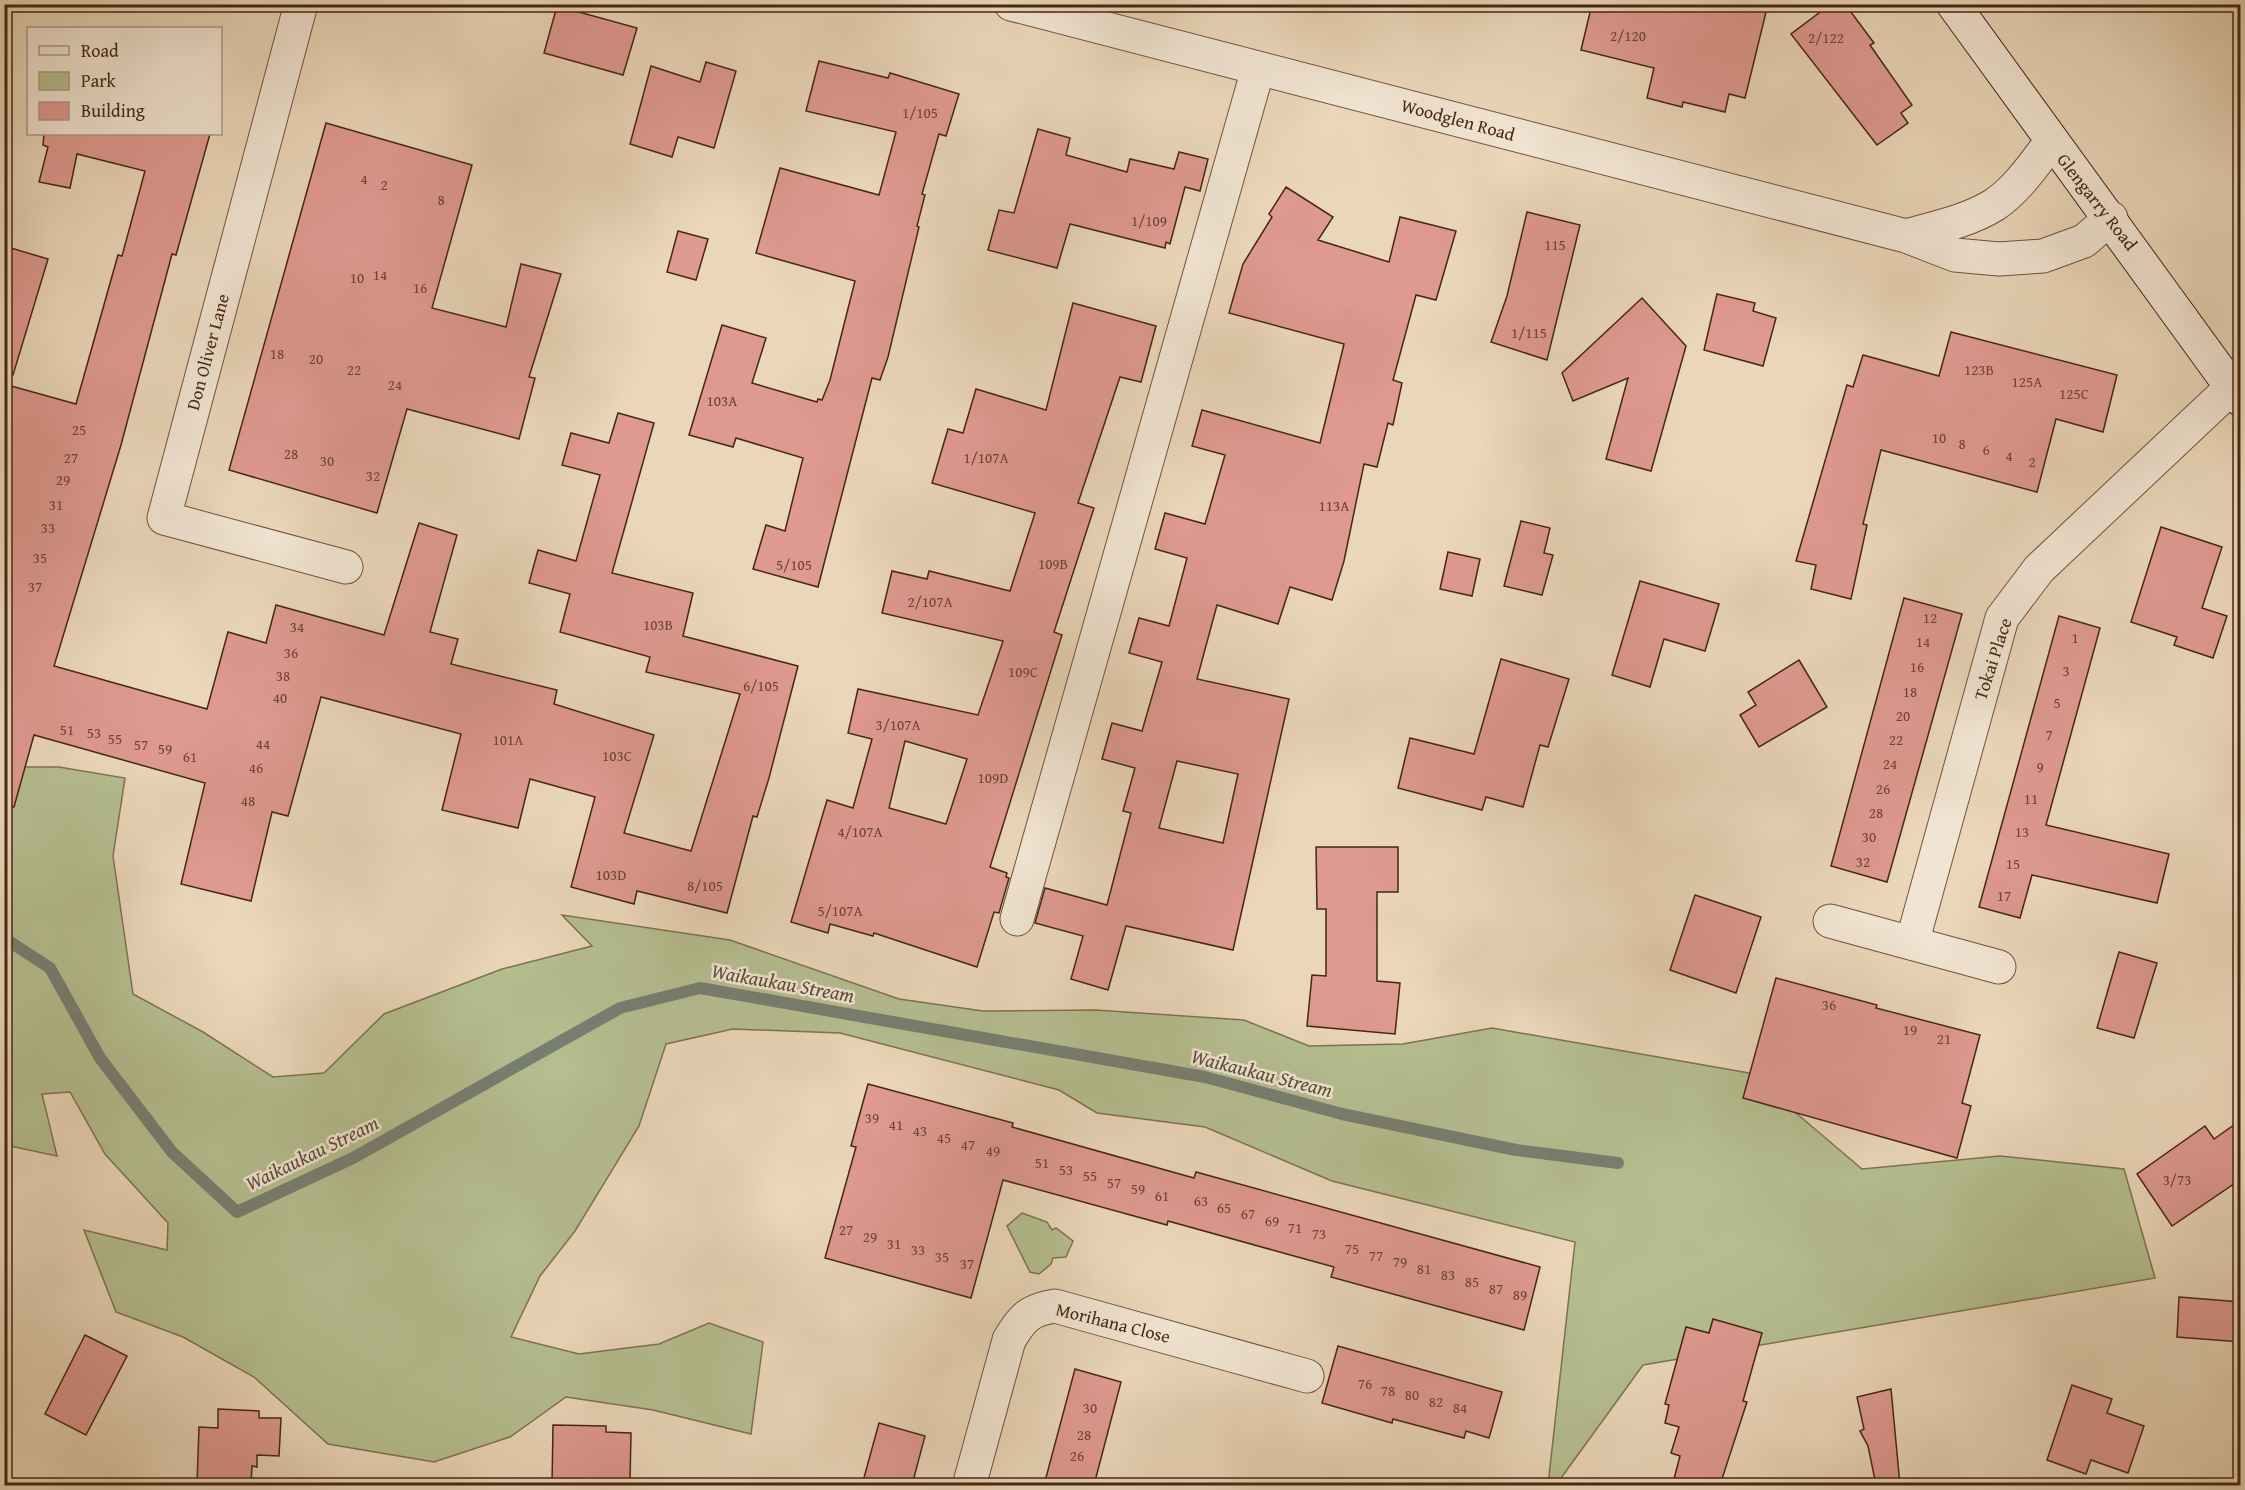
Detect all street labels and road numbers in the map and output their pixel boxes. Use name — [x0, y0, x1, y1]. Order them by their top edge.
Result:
street label: Woodglen Road — [1398, 91, 1518, 148]
street label: Glengarry Road — [2051, 147, 2144, 256]
street label: Don Oliver Lane — [179, 291, 236, 413]
street label: Tokai Place — [1967, 614, 2018, 703]
street label: Morihana Close — [1053, 1295, 1173, 1350]

